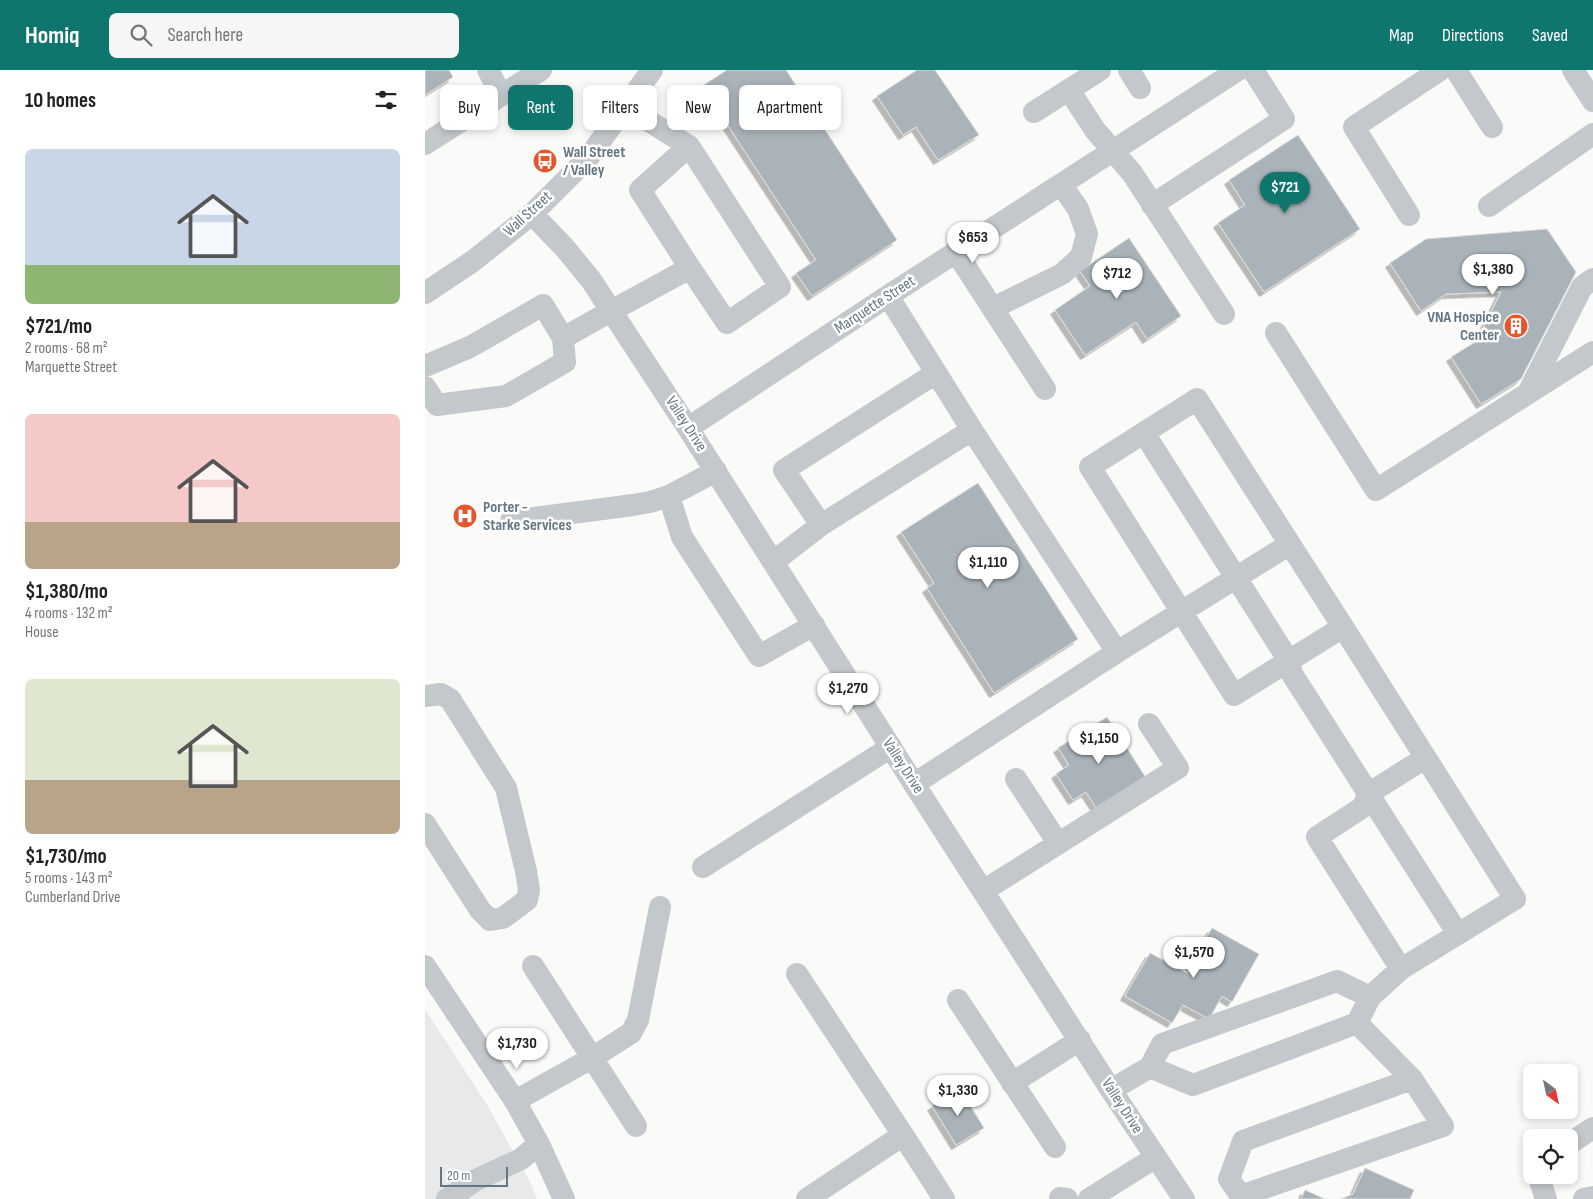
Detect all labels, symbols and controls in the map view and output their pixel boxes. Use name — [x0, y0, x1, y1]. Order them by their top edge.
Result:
search box — [109, 13, 459, 58]
text: Homiq — [25, 21, 79, 50]
icon: search — [127, 21, 155, 49]
text: Search here — [167, 24, 243, 47]
text: Map — [1389, 25, 1414, 46]
text: Directions — [1442, 25, 1504, 46]
text: Saved — [1532, 25, 1568, 46]
chip: Buy — [440, 85, 498, 130]
chip: Rent — [508, 85, 573, 130]
chip: Filters — [583, 85, 657, 130]
chip: New — [667, 85, 729, 130]
chip: Apartment — [739, 85, 841, 130]
icon: filters — [372, 86, 400, 114]
text: 10 homes — [25, 88, 96, 113]
place label: Wall Street / Valley — [563, 143, 625, 180]
bus stop icon: Wall Street / Valley — [532, 148, 558, 174]
pin: $721 — [1255, 172, 1315, 214]
text: $721 — [1271, 178, 1299, 197]
icon: home — [168, 181, 258, 271]
street label: Wall Street — [500, 187, 556, 241]
pin: $653 — [943, 222, 1003, 264]
text: $653 — [958, 228, 988, 247]
pin: $1,380 — [1452, 254, 1534, 296]
pin: $712 — [1087, 258, 1147, 300]
text: $1,380 — [1473, 260, 1513, 279]
text: $712 — [1103, 264, 1131, 283]
street label: Marquette Street — [831, 272, 919, 338]
place label: VNA Hospice Center — [1427, 308, 1499, 345]
building icon: VNA Hospice Center — [1503, 313, 1529, 339]
text: $721/mo — [25, 314, 92, 339]
text: 2 rooms · 68 m² — [25, 339, 108, 358]
text: Marquette Street — [25, 358, 117, 377]
street label: Valley Drive — [661, 393, 711, 455]
icon: home — [168, 446, 258, 536]
place label: Porter - Starke Services — [483, 498, 572, 535]
hospital icon: Porter - Starke Services — [452, 503, 478, 529]
pin: $1,110 — [947, 546, 1029, 589]
text: $1,110 — [969, 553, 1007, 572]
text: $1,380/mo — [25, 579, 108, 604]
text: 4 rooms · 132 m² — [25, 604, 113, 623]
text: House — [25, 623, 59, 642]
pin: $1,270 — [807, 672, 889, 715]
text: $1,270 — [828, 679, 868, 698]
icon: home — [168, 711, 258, 801]
pin: $1,150 — [1058, 722, 1140, 765]
text: $1,150 — [1079, 729, 1119, 748]
street label: Valley Drive — [878, 735, 928, 797]
text: $1,730/mo — [25, 844, 107, 869]
text: 5 rooms · 143 m² — [25, 869, 113, 888]
text: Cumberland Drive — [25, 888, 120, 907]
pin: $1,570 — [1153, 936, 1235, 979]
text: $1,570 — [1174, 943, 1214, 962]
pin: $1,730 — [476, 1028, 558, 1070]
text: $1,730 — [497, 1034, 537, 1053]
north arrow — [1523, 1064, 1577, 1119]
map controls — [1523, 1064, 1578, 1184]
pin: $1,330 — [917, 1074, 999, 1117]
street label: Valley Drive — [1097, 1075, 1147, 1137]
text: $1,330 — [938, 1081, 978, 1100]
button: locate — [1523, 1129, 1578, 1184]
scale bar — [440, 1164, 507, 1187]
text: 20 m — [447, 1167, 470, 1184]

